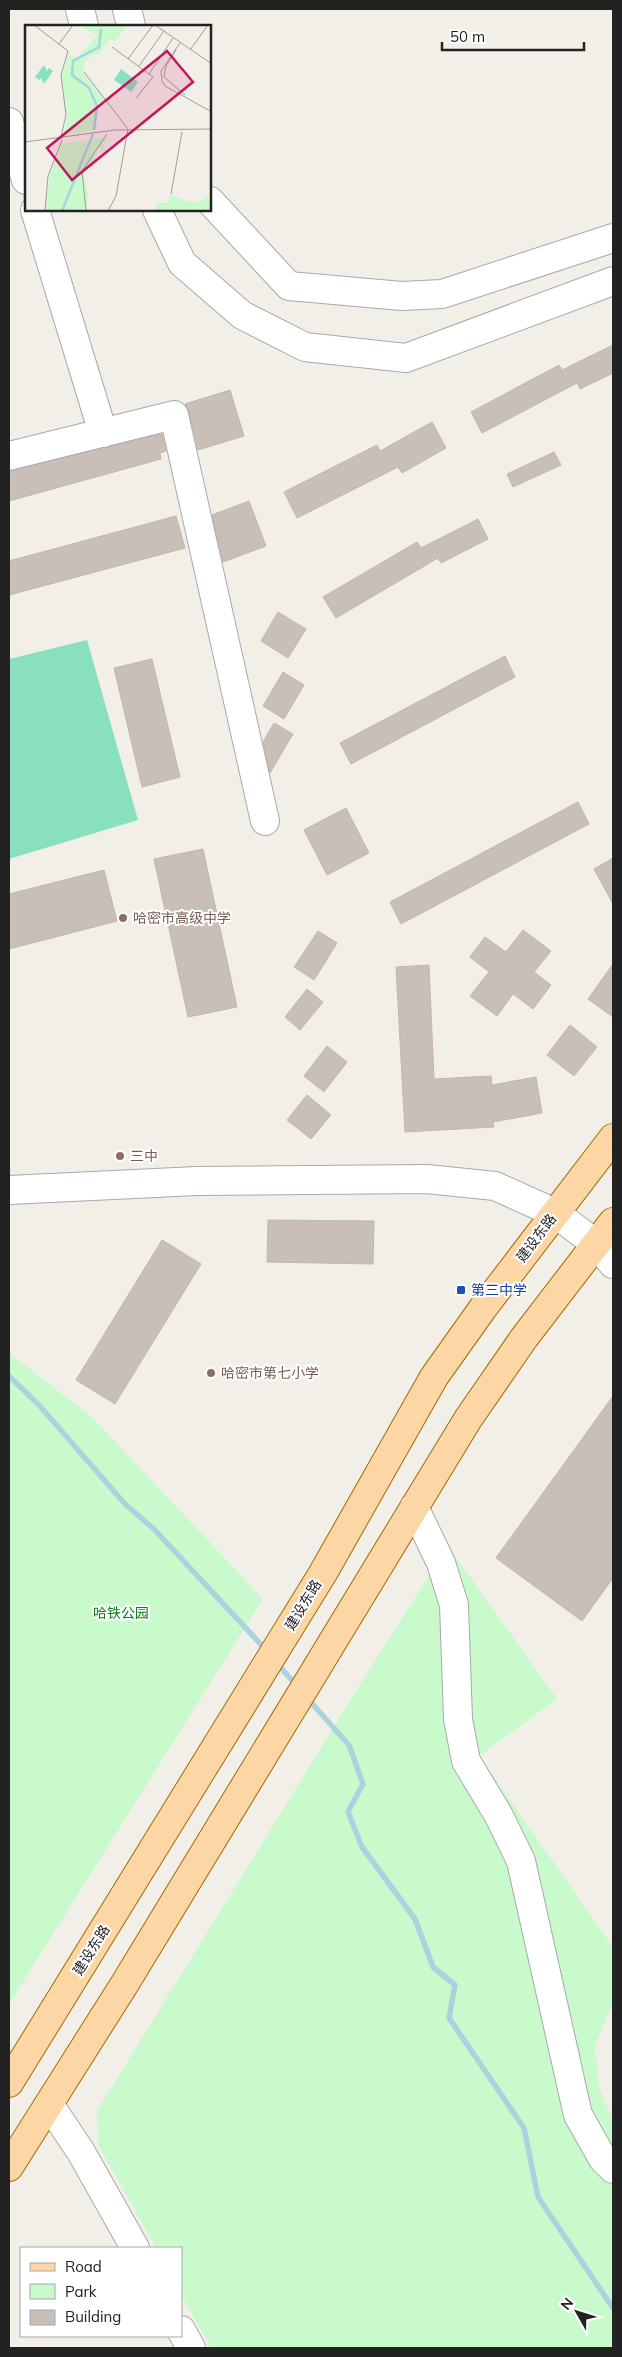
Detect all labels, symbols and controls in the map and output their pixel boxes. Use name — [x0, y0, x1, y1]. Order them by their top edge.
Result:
scale bar — [442, 20, 584, 52]
inset map — [25, 25, 211, 211]
text: 50 m — [450, 27, 485, 46]
place label: 哈密市高级中学 — [133, 909, 231, 927]
marker: 哈密市高级中学 — [117, 912, 129, 924]
place label: 三中 — [130, 1147, 158, 1165]
marker: 三中 — [114, 1150, 126, 1162]
street label: 建设东路 — [512, 1210, 560, 1266]
place label: 第三中学 — [471, 1281, 527, 1299]
marker: 第三中学 — [455, 1284, 467, 1296]
place label: 哈密市第七小学 — [221, 1364, 319, 1382]
marker: 哈密市第七小学 — [205, 1367, 217, 1379]
street label: 建设东路 — [281, 1576, 325, 1634]
park label: 哈铁公园 — [93, 1604, 149, 1622]
street label: 建设东路 — [69, 1921, 113, 1979]
legend — [20, 2247, 182, 2337]
text: Road — [65, 2257, 102, 2276]
text: Park — [65, 2282, 97, 2301]
north arrow — [552, 2287, 602, 2337]
text: N — [557, 2294, 577, 2314]
text: Building — [65, 2307, 121, 2326]

